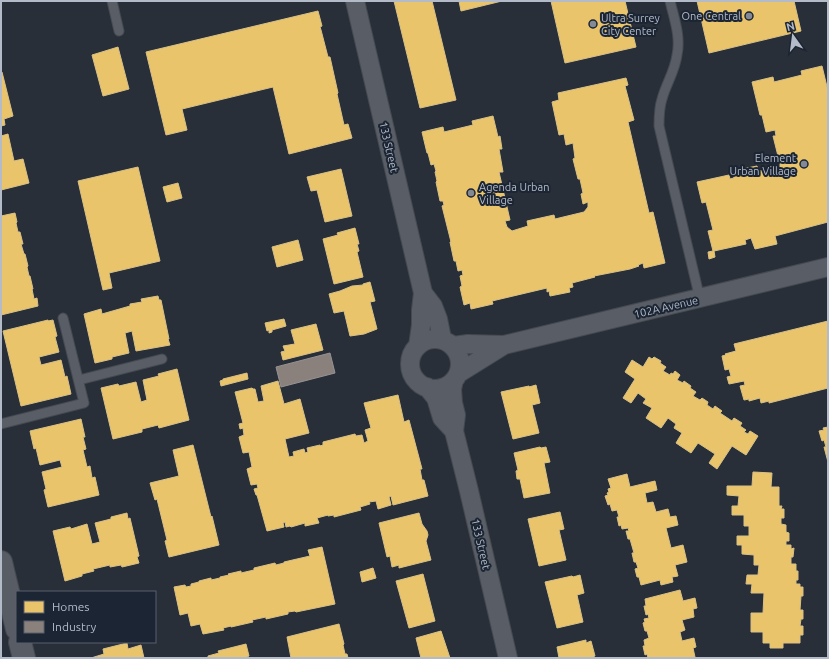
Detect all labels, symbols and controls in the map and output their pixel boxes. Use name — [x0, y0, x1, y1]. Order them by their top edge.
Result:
place label: One Central — [681, 10, 741, 22]
marker: One Central — [744, 11, 754, 21]
place label: Ultra Surrey City Center — [601, 12, 660, 37]
north arrow — [773, 16, 813, 56]
marker: Ultra Surrey City Center — [588, 19, 598, 29]
text: N — [785, 19, 796, 33]
street label: 133 Street — [377, 120, 401, 174]
place label: Element Urban Village — [730, 152, 797, 177]
marker: Element Urban Village — [799, 159, 809, 169]
place label: Agenda Urban Village — [479, 181, 549, 206]
marker: Agenda Urban Village — [466, 188, 476, 198]
street label: 102A Avenue — [633, 294, 699, 320]
street label: 133 Street — [469, 517, 493, 571]
legend — [16, 591, 156, 643]
text: Homes — [52, 600, 90, 613]
text: Industry — [52, 620, 97, 633]

